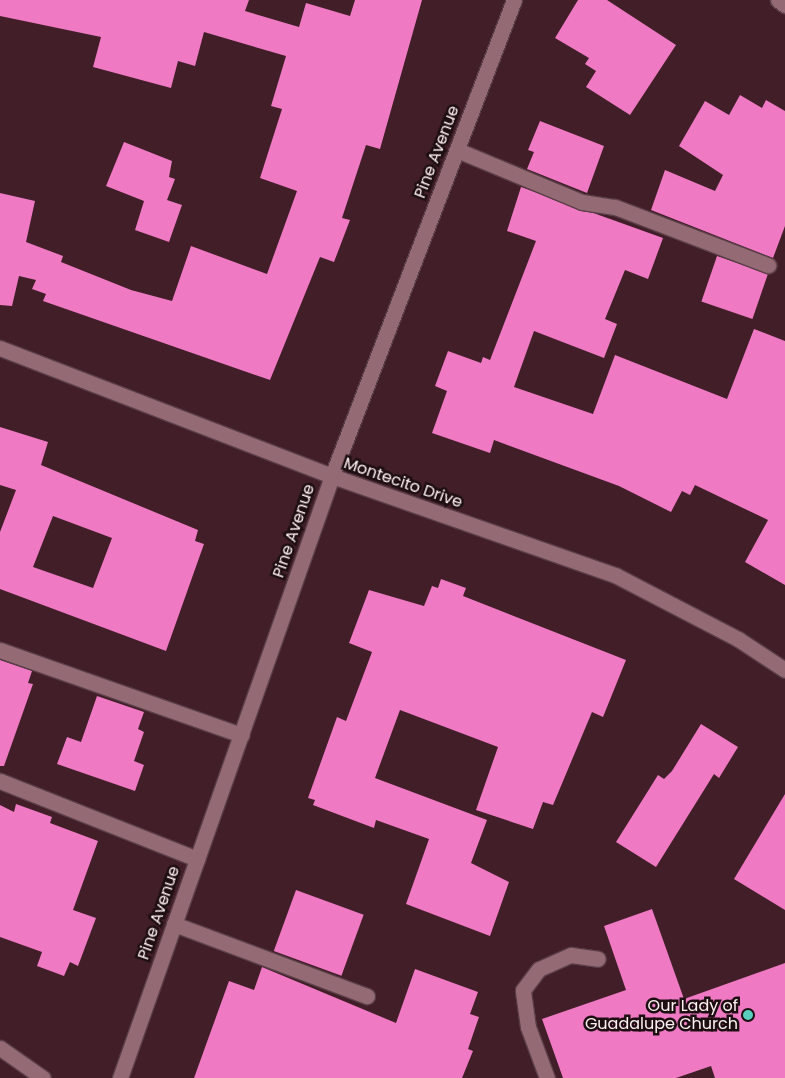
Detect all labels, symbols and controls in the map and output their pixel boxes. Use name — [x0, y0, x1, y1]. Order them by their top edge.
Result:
street label: Pine Avenue — [411, 103, 463, 201]
street label: Montecito Drive — [341, 454, 465, 512]
street label: Pine Avenue — [269, 482, 319, 580]
street label: Pine Avenue — [134, 864, 184, 962]
place label: Our Lady of Guadalupe Church — [585, 996, 738, 1034]
marker: Our Lady of Guadalupe Church — [742, 1009, 754, 1021]

